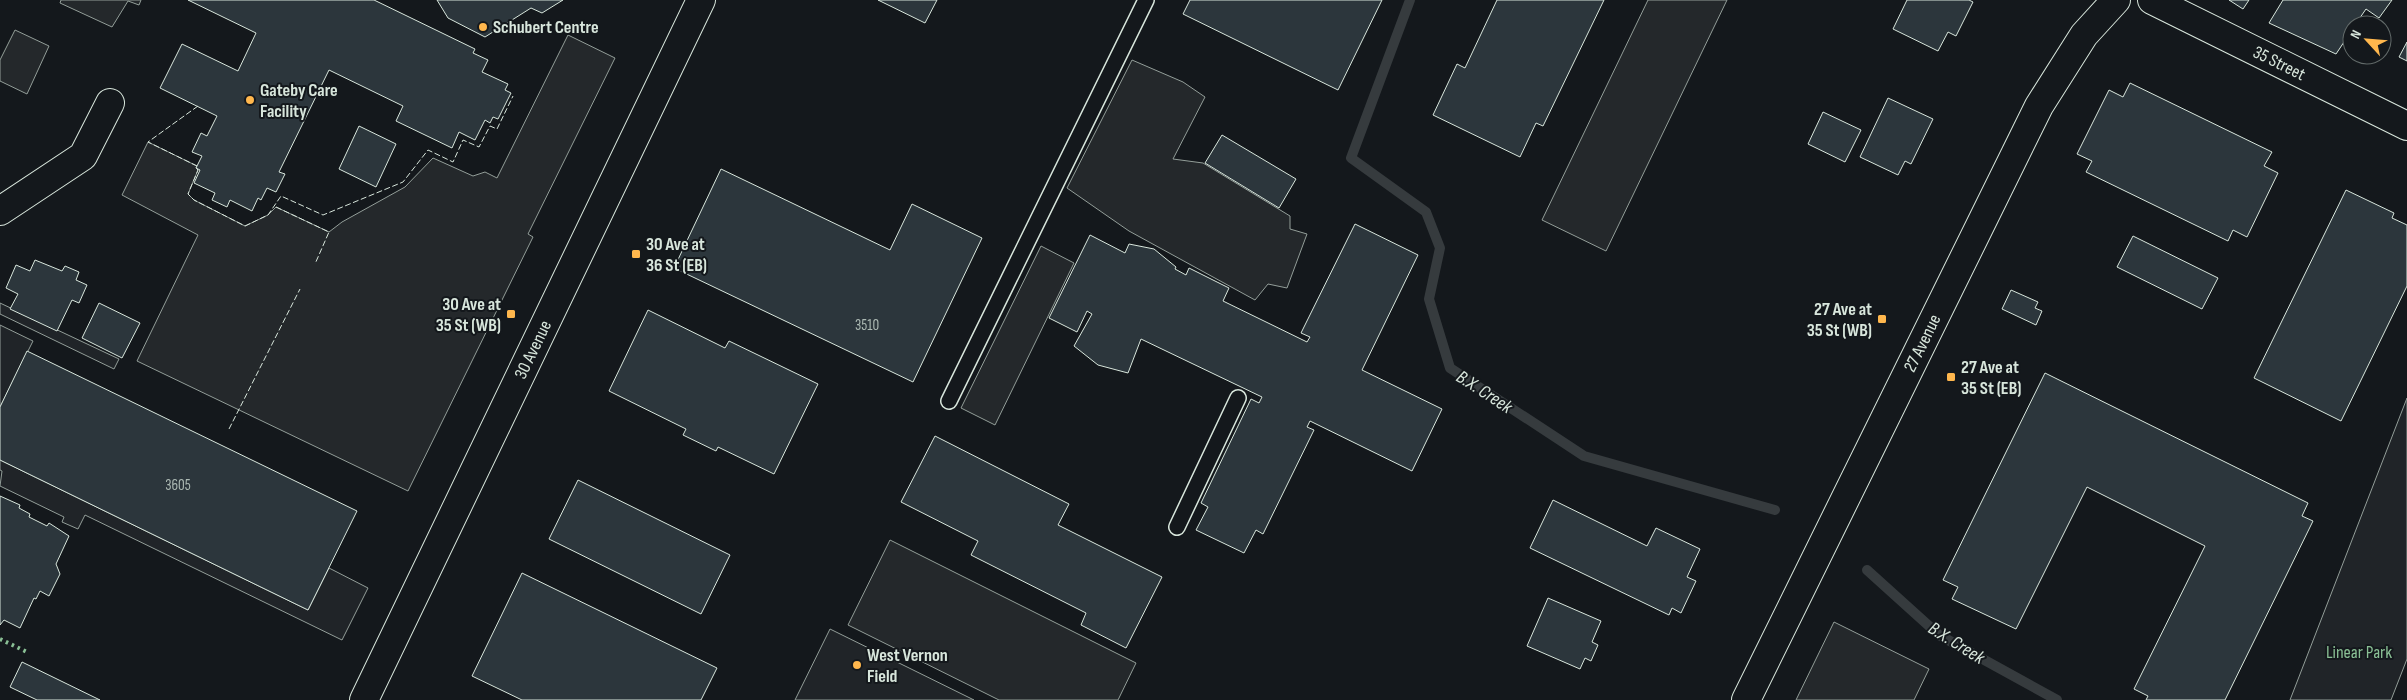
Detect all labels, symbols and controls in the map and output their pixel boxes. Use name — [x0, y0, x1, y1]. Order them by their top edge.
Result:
north arrow — [2342, 15, 2392, 65]
place label: Schubert Centre — [493, 17, 599, 38]
marker: Schubert Centre — [477, 21, 489, 33]
text: N — [2346, 27, 2365, 42]
street label: 35 Street — [2249, 42, 2309, 85]
place label: Gateby Care Facility — [260, 80, 338, 122]
marker: Gateby Care Facility — [244, 94, 256, 106]
place label: 30 Ave at 36 St (EB) — [646, 234, 707, 276]
marker: 30 Ave at 36 St (EB) — [630, 248, 642, 260]
place label: 30 Ave at 35 St (WB) — [436, 294, 501, 336]
place label: 27 Ave at 35 St (WB) — [1807, 299, 1872, 341]
marker: 30 Ave at 35 St (WB) — [505, 308, 517, 320]
street label: 27 Avenue — [1899, 311, 1946, 376]
marker: 27 Ave at 35 St (WB) — [1876, 313, 1888, 325]
house number: 3510 — [855, 316, 879, 335]
street label: 30 Avenue — [510, 317, 556, 382]
place label: 27 Ave at 35 St (EB) — [1961, 357, 2021, 399]
water label: B.X. Creek — [1452, 366, 1517, 419]
marker: 27 Ave at 35 St (EB) — [1945, 371, 1957, 383]
house number: 3605 — [165, 476, 191, 495]
water label: B.X. Creek — [1924, 617, 1989, 670]
park label: Linear Park — [2326, 642, 2392, 663]
place label: West Vernon Field — [867, 645, 948, 687]
marker: West Vernon Field — [851, 659, 863, 671]

